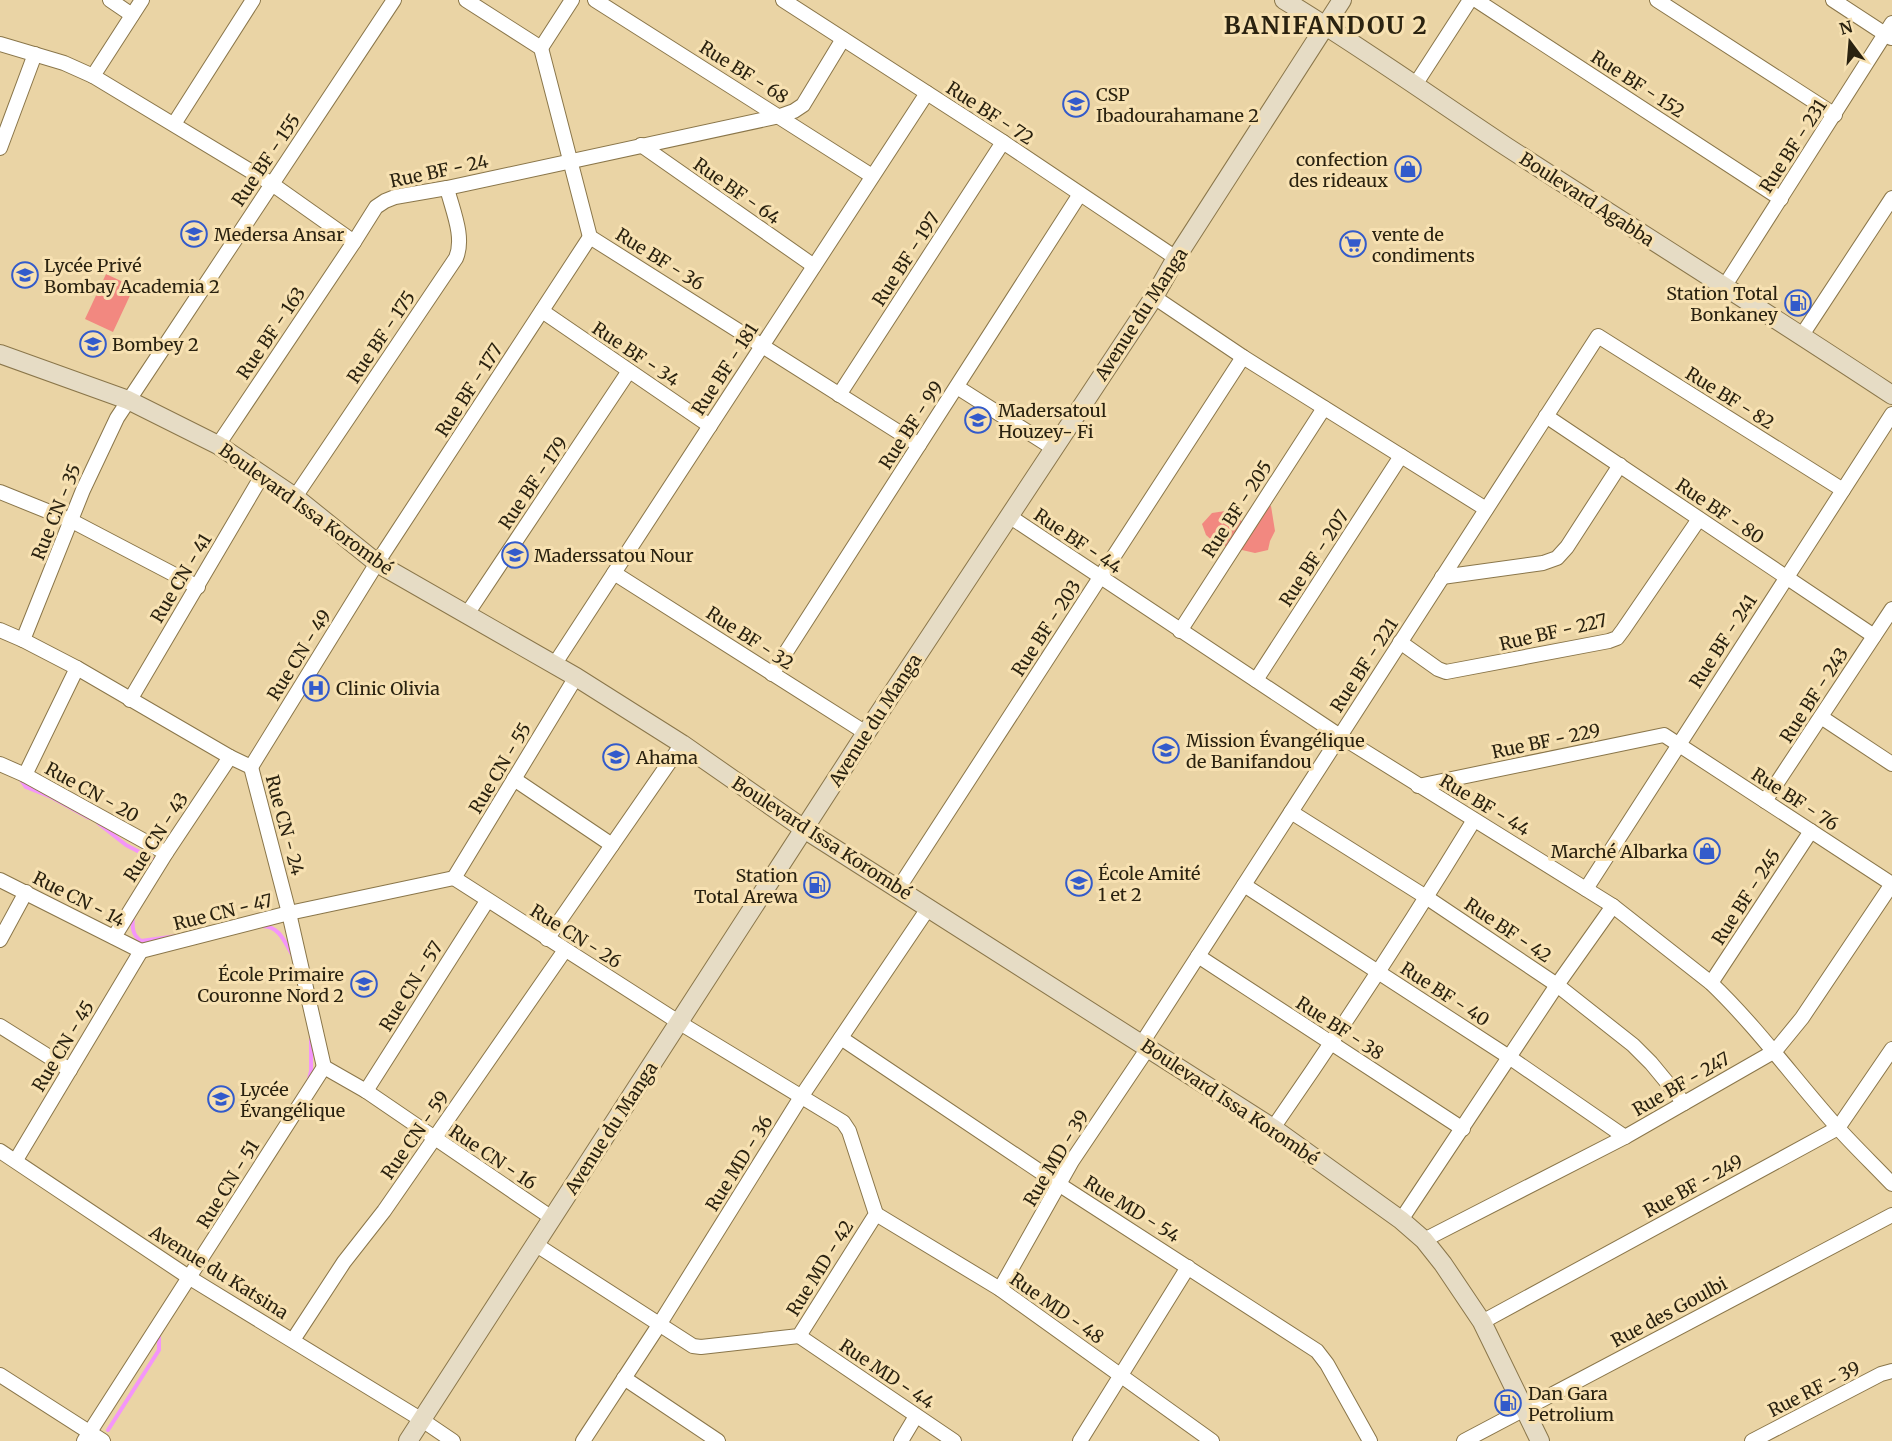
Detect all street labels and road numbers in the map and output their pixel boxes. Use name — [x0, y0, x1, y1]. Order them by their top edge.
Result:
street label: Rue BF - 68 — [695, 36, 793, 108]
street label: Rue BF - 152 — [1587, 45, 1689, 123]
street label: Rue BF - 72 — [942, 76, 1038, 150]
street label: Rue BF - 231 — [1754, 95, 1832, 197]
street label: Rue BF - 155 — [227, 109, 305, 211]
street label: Boulevard Agabba — [1515, 147, 1659, 251]
street label: Rue BF - 24 — [388, 149, 490, 193]
street label: Rue BF - 64 — [689, 153, 785, 229]
street label: Rue BF - 197 — [867, 208, 945, 310]
street label: Rue BF - 36 — [612, 223, 709, 295]
street label: Avenue du Manga — [1089, 243, 1193, 385]
street label: Rue BF - 163 — [232, 282, 310, 384]
street label: Rue BF - 175 — [342, 286, 420, 388]
street label: Rue BF - 34 — [588, 316, 684, 392]
street label: Rue BF - 181 — [687, 319, 763, 419]
street label: Rue BF - 177 — [430, 339, 508, 441]
street label: Rue BF - 82 — [1681, 362, 1779, 434]
street label: Rue BF - 99 — [874, 376, 948, 474]
street label: Rue BF - 179 — [494, 432, 572, 534]
street label: Boulevard Issa Korombé — [214, 438, 398, 580]
street label: Rue BF - 205 — [1197, 456, 1277, 562]
street label: Rue CN - 35 — [26, 461, 86, 563]
street label: Rue BF - 80 — [1672, 473, 1768, 549]
street label: Rue BF - 44 — [1030, 503, 1126, 579]
street label: Rue BF - 207 — [1274, 505, 1354, 611]
street label: Rue CN - 41 — [145, 529, 217, 627]
street label: Rue BF - 203 — [1006, 575, 1086, 681]
street label: Rue BF - 241 — [1684, 590, 1762, 692]
street label: Rue BF - 32 — [702, 601, 798, 675]
street label: Rue CN - 49 — [262, 605, 336, 705]
street label: Rue BF - 227 — [1497, 608, 1609, 656]
street label: Rue BF - 221 — [1325, 614, 1403, 716]
street label: Rue BF - 243 — [1775, 643, 1853, 747]
street label: Avenue du Manga — [823, 649, 927, 791]
street label: Rue CN - 55 — [464, 718, 536, 818]
street label: Rue BF - 229 — [1490, 718, 1602, 764]
street label: Rue CN - 20 — [41, 757, 143, 827]
street label: Rue BF - 76 — [1747, 762, 1843, 836]
street label: Rue BF - 44 — [1436, 769, 1534, 841]
street label: Boulevard Issa Korombé — [728, 771, 916, 905]
street label: Rue CN - 24 — [261, 772, 309, 878]
street label: Rue CN - 43 — [119, 788, 193, 886]
street label: Rue BF - 245 — [1707, 845, 1785, 949]
street label: Rue CN - 14 — [29, 866, 129, 932]
street label: Rue CN - 47 — [171, 889, 275, 935]
street label: Rue BF - 42 — [1460, 893, 1556, 967]
street label: Rue CN - 26 — [526, 899, 626, 973]
street label: Rue CN - 57 — [374, 937, 448, 1035]
street label: Rue BF - 40 — [1396, 957, 1494, 1031]
street label: Rue BF - 38 — [1292, 991, 1388, 1065]
street label: Rue CN - 45 — [27, 996, 99, 1096]
street label: Boulevard Issa Korombé — [1137, 1034, 1323, 1170]
street label: Rue BF - 247 — [1628, 1047, 1734, 1121]
street label: Avenue du Manga — [559, 1057, 663, 1199]
street label: Rue CN - 59 — [376, 1086, 454, 1184]
street label: Rue MD - 39 — [1018, 1106, 1094, 1210]
street label: Rue MD - 36 — [701, 1111, 778, 1215]
street label: Rue CN - 16 — [445, 1119, 541, 1195]
street label: Rue CN - 51 — [192, 1136, 264, 1232]
street label: Rue BF - 249 — [1639, 1149, 1747, 1223]
street label: Rue MD - 54 — [1080, 1170, 1184, 1248]
street label: Rue MD - 42 — [782, 1216, 858, 1320]
street label: Avenue du Katsina — [144, 1219, 293, 1324]
street label: Rue MD - 48 — [1006, 1267, 1108, 1349]
street label: Rue des Goulbi — [1607, 1272, 1731, 1352]
street label: Rue MD - 44 — [835, 1334, 939, 1414]
street label: Rue RF - 39 — [1764, 1356, 1864, 1422]

